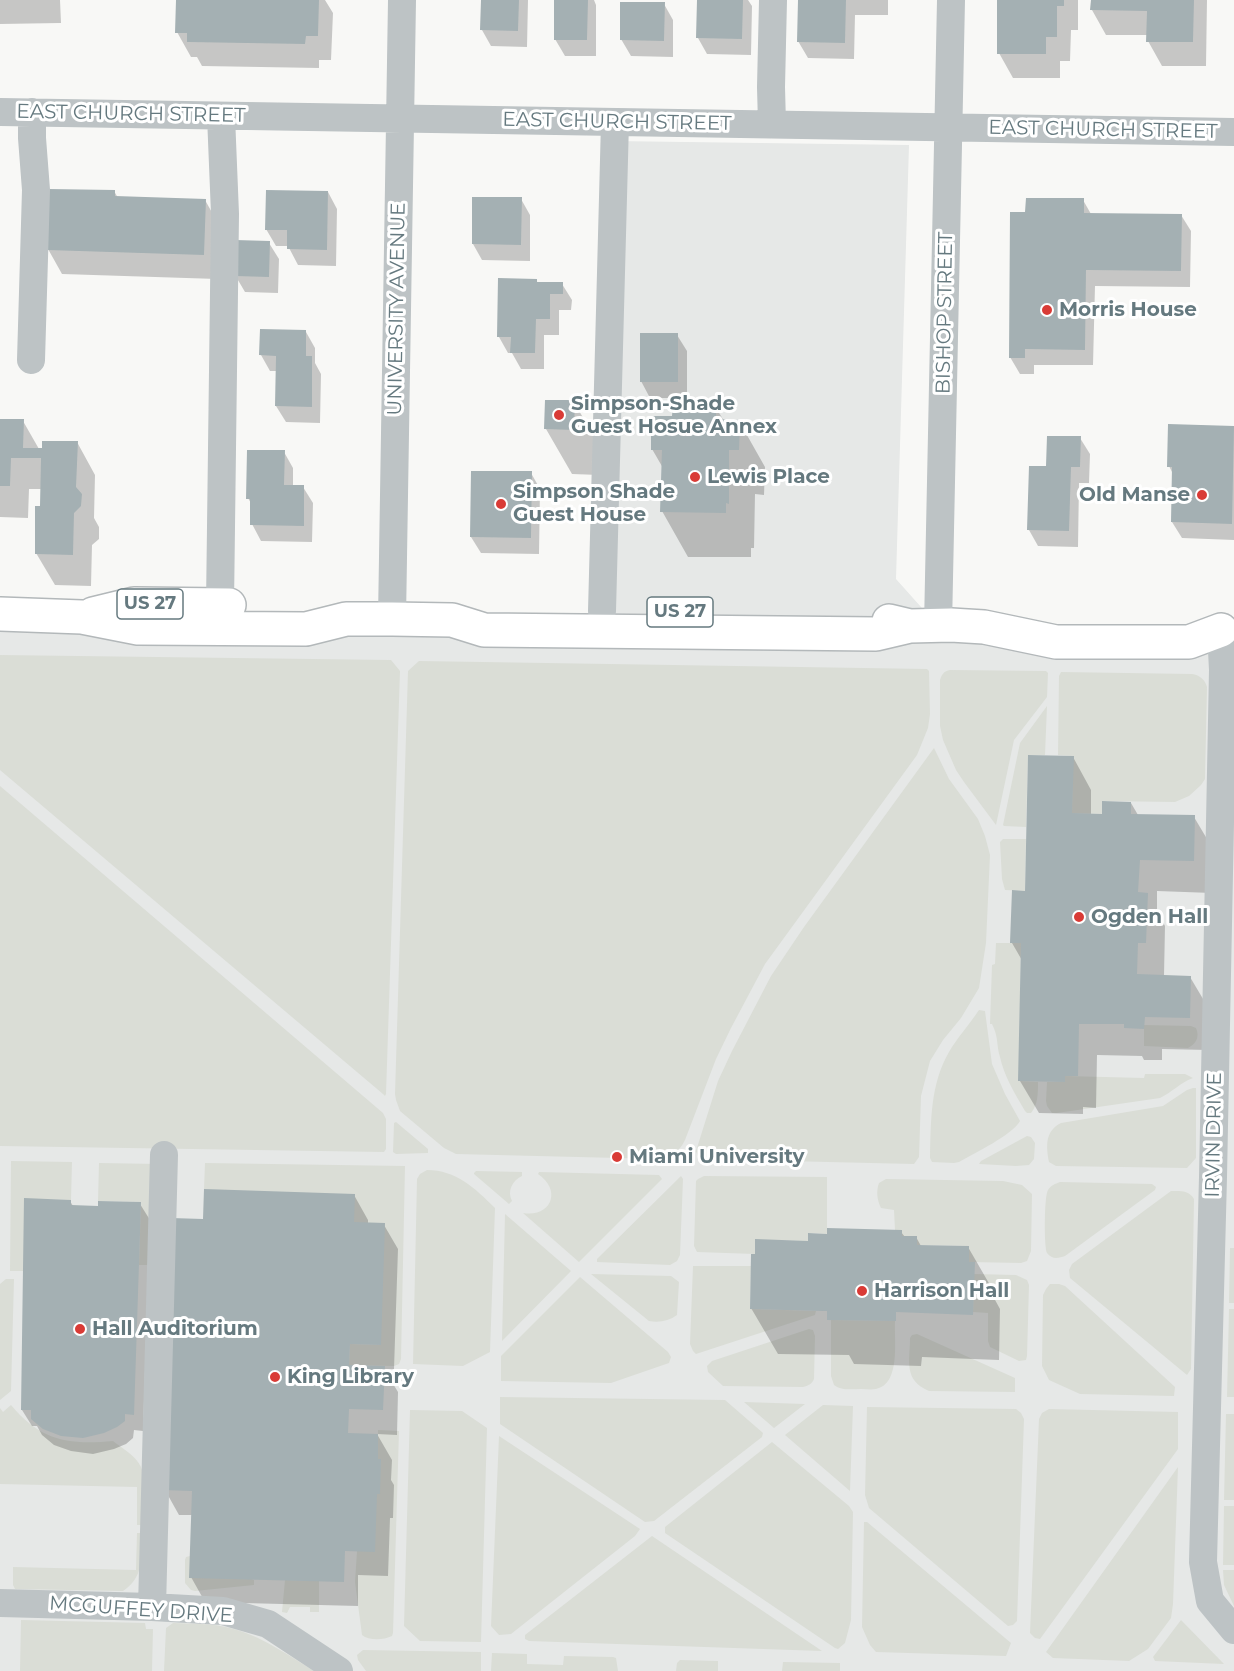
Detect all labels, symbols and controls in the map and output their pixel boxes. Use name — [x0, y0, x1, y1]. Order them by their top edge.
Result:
street label: EAST CHURCH STREET — [16, 100, 246, 128]
street label: EAST CHURCH STREET — [502, 108, 732, 136]
street label: EAST CHURCH STREET — [988, 116, 1218, 144]
street label: UNIVERSITY AVENUE — [383, 202, 411, 416]
street label: BISHOP STREET — [932, 232, 958, 394]
place label: Morris House — [1059, 298, 1197, 322]
marker: Morris House — [1040, 303, 1054, 317]
place label: Simpson-Shade Guest Hosue Annex — [571, 392, 777, 439]
marker: Simpson-Shade Guest Hosue Annex — [552, 408, 566, 422]
place label: Lewis Place — [707, 465, 830, 489]
marker: Lewis Place — [688, 470, 702, 484]
place label: Simpson Shade Guest House — [513, 480, 675, 527]
place label: Old Manse — [1079, 483, 1190, 507]
marker: Old Manse — [1195, 488, 1209, 502]
marker: Simpson Shade Guest House — [494, 497, 508, 511]
road number: US 27 — [117, 589, 183, 619]
road number: US 27 — [647, 597, 713, 627]
place label: Ogden Hall — [1091, 905, 1208, 929]
marker: Ogden Hall — [1072, 910, 1086, 924]
street label: IRVIN DRIVE — [1201, 1072, 1227, 1198]
place label: Miami University — [629, 1145, 804, 1169]
marker: Miami University — [610, 1150, 624, 1164]
place label: Harrison Hall — [874, 1279, 1009, 1303]
marker: Harrison Hall — [855, 1284, 869, 1298]
place label: Hall Auditorium — [92, 1317, 258, 1341]
marker: Hall Auditorium — [73, 1322, 87, 1336]
place label: King Library — [287, 1365, 414, 1389]
marker: King Library — [268, 1370, 282, 1384]
street label: MCGUFFEY DRIVE — [48, 1592, 234, 1628]

